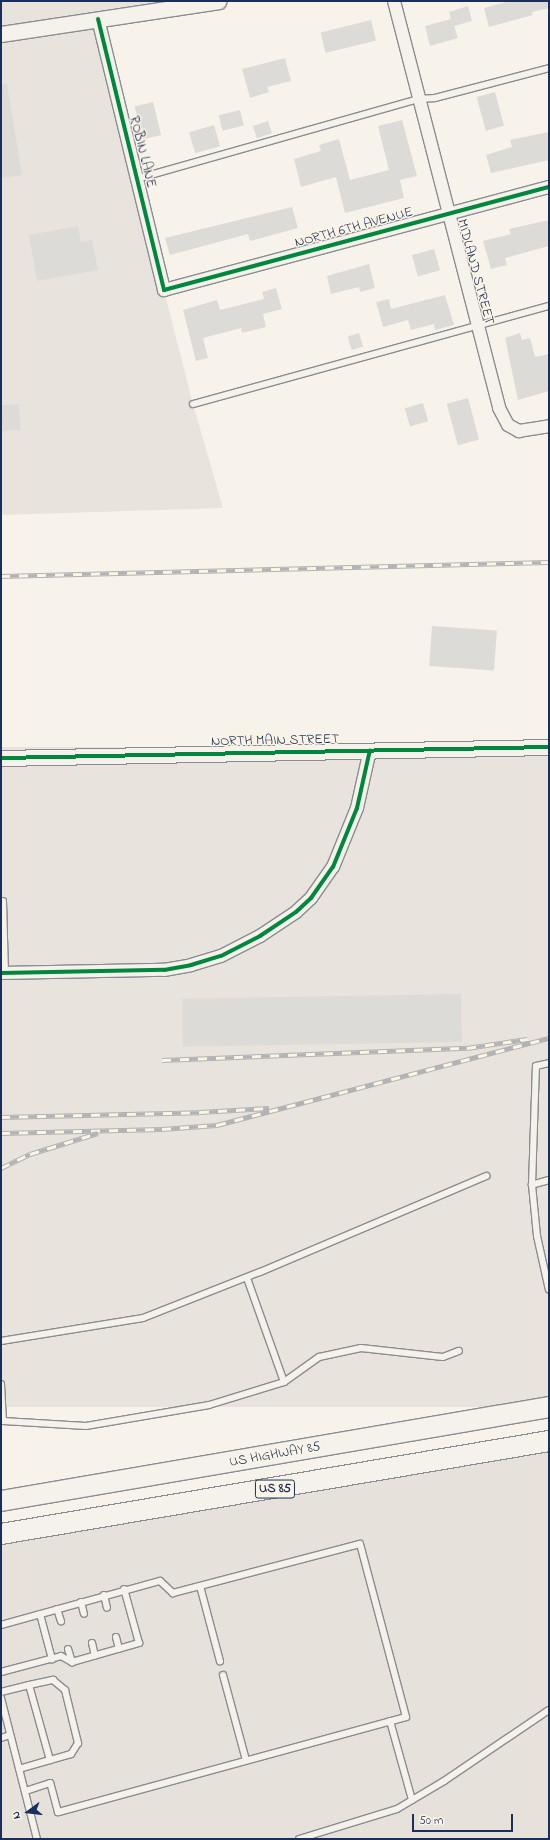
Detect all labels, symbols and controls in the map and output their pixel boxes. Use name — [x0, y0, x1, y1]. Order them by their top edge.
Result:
street label: ROBIN LANE — [125, 114, 159, 190]
street label: NORTH 6TH AVENUE — [293, 204, 415, 252]
street label: MIDLAND STREET — [453, 217, 497, 327]
street label: NORTH MAIN STREET — [211, 731, 339, 751]
street label: US HIGHWAY 85 — [228, 1439, 322, 1471]
road number: US 85 — [254, 1478, 296, 1500]
north arrow — [8, 1792, 48, 1832]
scale bar — [414, 1806, 515, 1832]
text: N — [8, 1809, 25, 1821]
text: 50 m — [419, 1812, 443, 1830]

